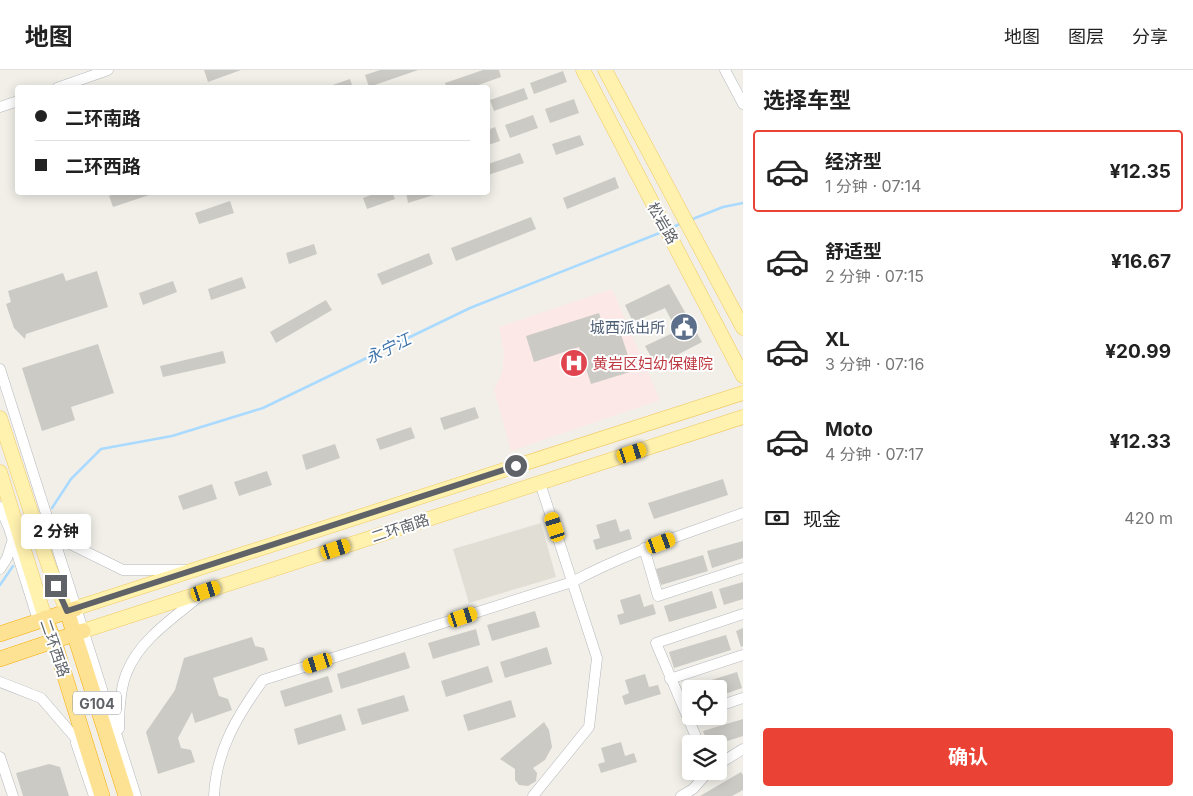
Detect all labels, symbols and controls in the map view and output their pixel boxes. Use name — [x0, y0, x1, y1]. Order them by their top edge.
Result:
text: 地图 — [25, 22, 73, 51]
text: 地图 — [1004, 26, 1040, 47]
text: 图层 — [1068, 26, 1104, 47]
text: 分享 — [1132, 26, 1168, 47]
text: 选择车型 — [763, 87, 851, 113]
text: 二环南路 — [65, 107, 141, 130]
icon: car — [765, 149, 810, 194]
text: 经济型 — [825, 150, 882, 173]
text: 二环西路 — [65, 155, 141, 178]
text: ¥12.35 — [1110, 160, 1171, 183]
text: 1 分钟 · 07:14 — [825, 176, 921, 196]
street label: 松岩路 — [644, 199, 682, 247]
icon: car — [765, 239, 810, 284]
text: 舒适型 — [825, 240, 882, 263]
text: ¥16.67 — [1111, 250, 1171, 273]
text: 2 分钟 · 07:15 — [825, 266, 924, 286]
public building icon: 城西派出所 — [669, 312, 699, 342]
place label: 城西派出所 — [590, 318, 665, 337]
water label: 永宁江 — [362, 328, 416, 368]
text: XL — [825, 328, 850, 351]
icon: car — [765, 329, 810, 374]
text: ¥20.99 — [1105, 340, 1171, 363]
hospital icon: 黄岩区妇幼保健院 — [559, 348, 589, 378]
place label: 黄岩区妇幼保健院 — [593, 354, 713, 373]
text: 3 分钟 · 07:16 — [825, 354, 924, 374]
text: Moto — [825, 418, 873, 441]
icon: car — [765, 419, 810, 464]
text: ¥12.33 — [1110, 430, 1171, 453]
car — [615, 441, 648, 465]
text: 4 分钟 · 07:17 — [825, 444, 924, 464]
route start — [505, 455, 527, 477]
icon: cash — [763, 504, 791, 532]
text: 现金 — [803, 508, 841, 531]
text: 420 m — [1124, 508, 1173, 528]
street label: 二环南路 — [369, 510, 431, 546]
car — [543, 510, 566, 544]
callout: 2 分钟 — [21, 514, 91, 548]
text: 2 分钟 — [33, 521, 79, 541]
car — [644, 531, 677, 555]
car — [319, 537, 352, 561]
route end — [45, 575, 67, 597]
car — [189, 579, 222, 603]
car — [446, 605, 479, 629]
street label: 二环西路 — [36, 617, 74, 679]
car — [301, 651, 334, 675]
map controls — [682, 680, 727, 780]
button: locate — [682, 680, 727, 725]
road number: G104 — [73, 692, 121, 714]
button: 确认 — [763, 728, 1173, 786]
button: layers — [682, 735, 727, 780]

